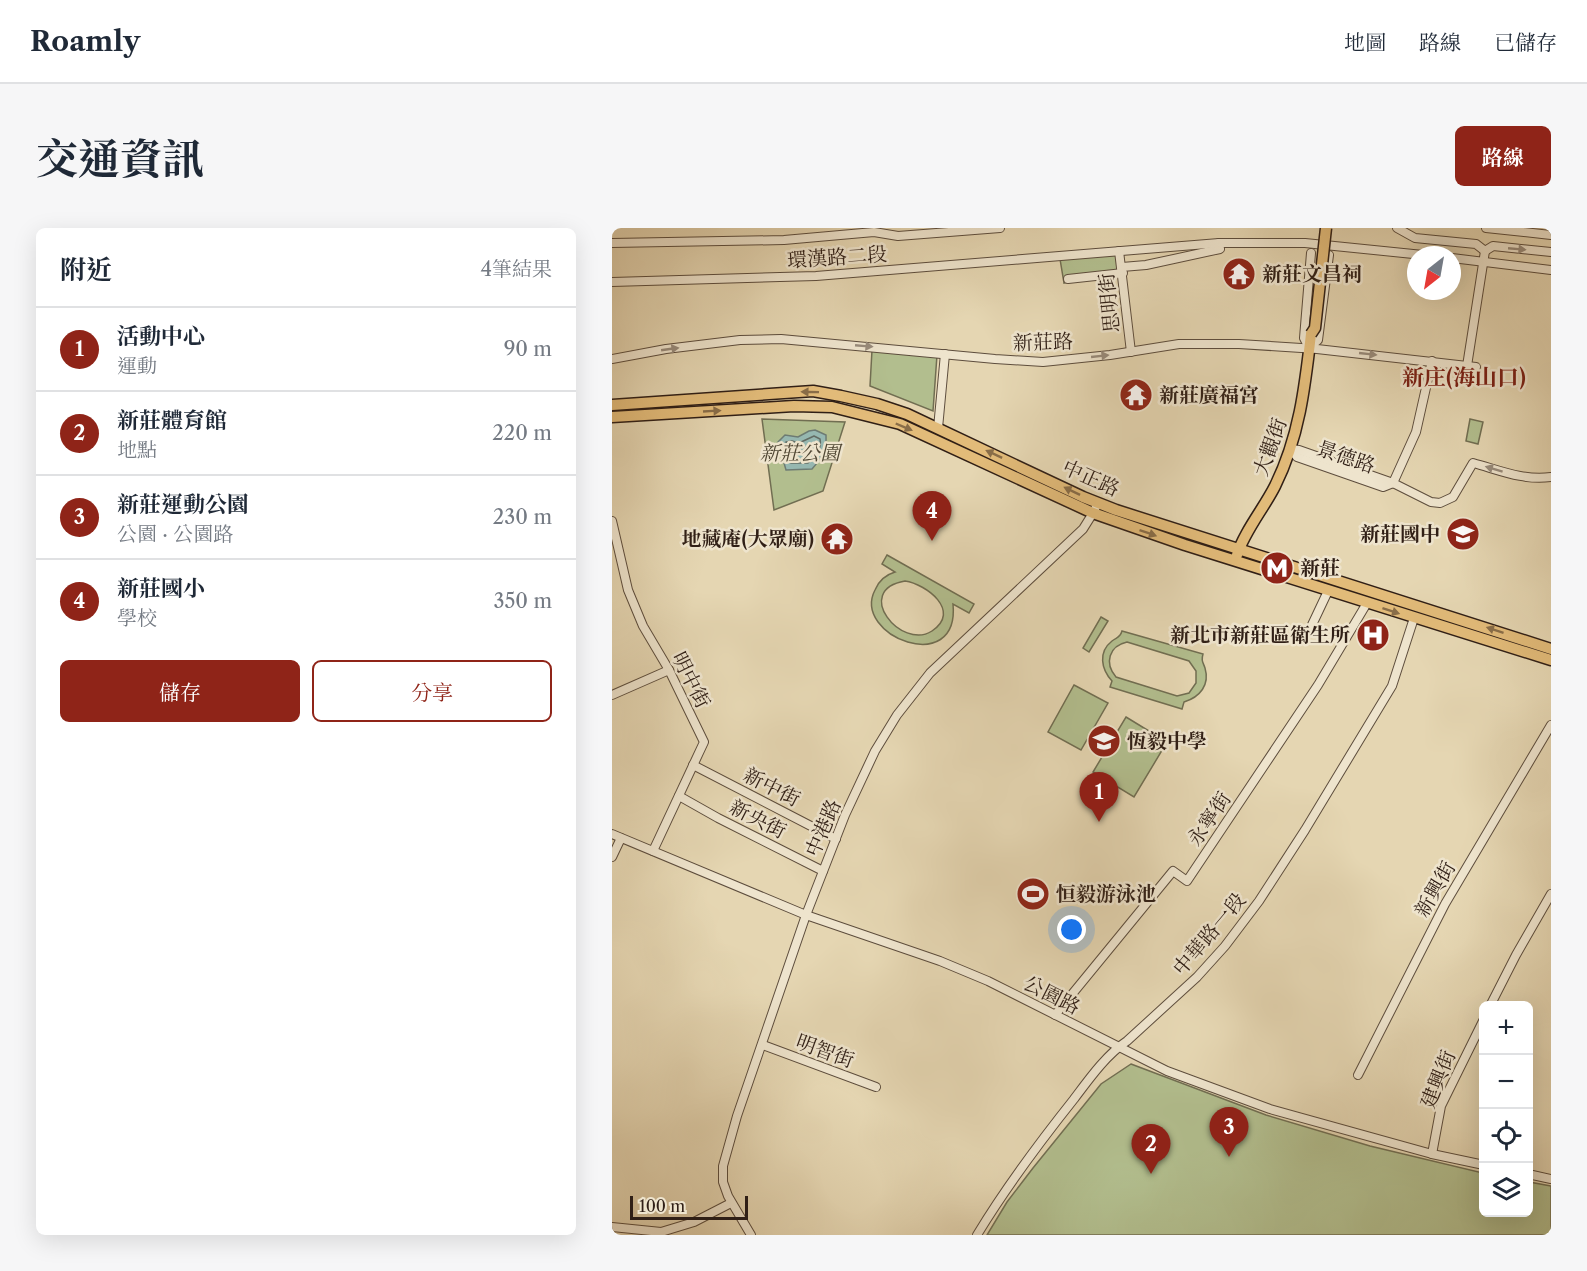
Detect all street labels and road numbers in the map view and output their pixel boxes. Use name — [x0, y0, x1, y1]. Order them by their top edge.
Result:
street label: 環漢路二段 — [786, 242, 888, 272]
street label: 思明街 — [1094, 272, 1124, 334]
street label: 新莊路 — [1013, 329, 1073, 355]
street label: 大觀街 — [1248, 415, 1292, 479]
street label: 景德路 — [1314, 436, 1378, 478]
street label: 中正路 — [1059, 455, 1123, 501]
street label: 明中街 — [667, 648, 715, 712]
street label: 新中街 — [740, 763, 804, 811]
street label: 永寧街 — [1182, 787, 1236, 851]
street label: 新央街 — [726, 795, 790, 843]
street label: 中港路 — [800, 796, 846, 860]
street label: 新興街 — [1410, 857, 1460, 921]
street label: 中華路一段 — [1168, 888, 1250, 980]
street label: 公園路 — [1020, 971, 1084, 1019]
street label: 明智街 — [793, 1029, 857, 1073]
street label: 建興街 — [1416, 1047, 1460, 1111]

